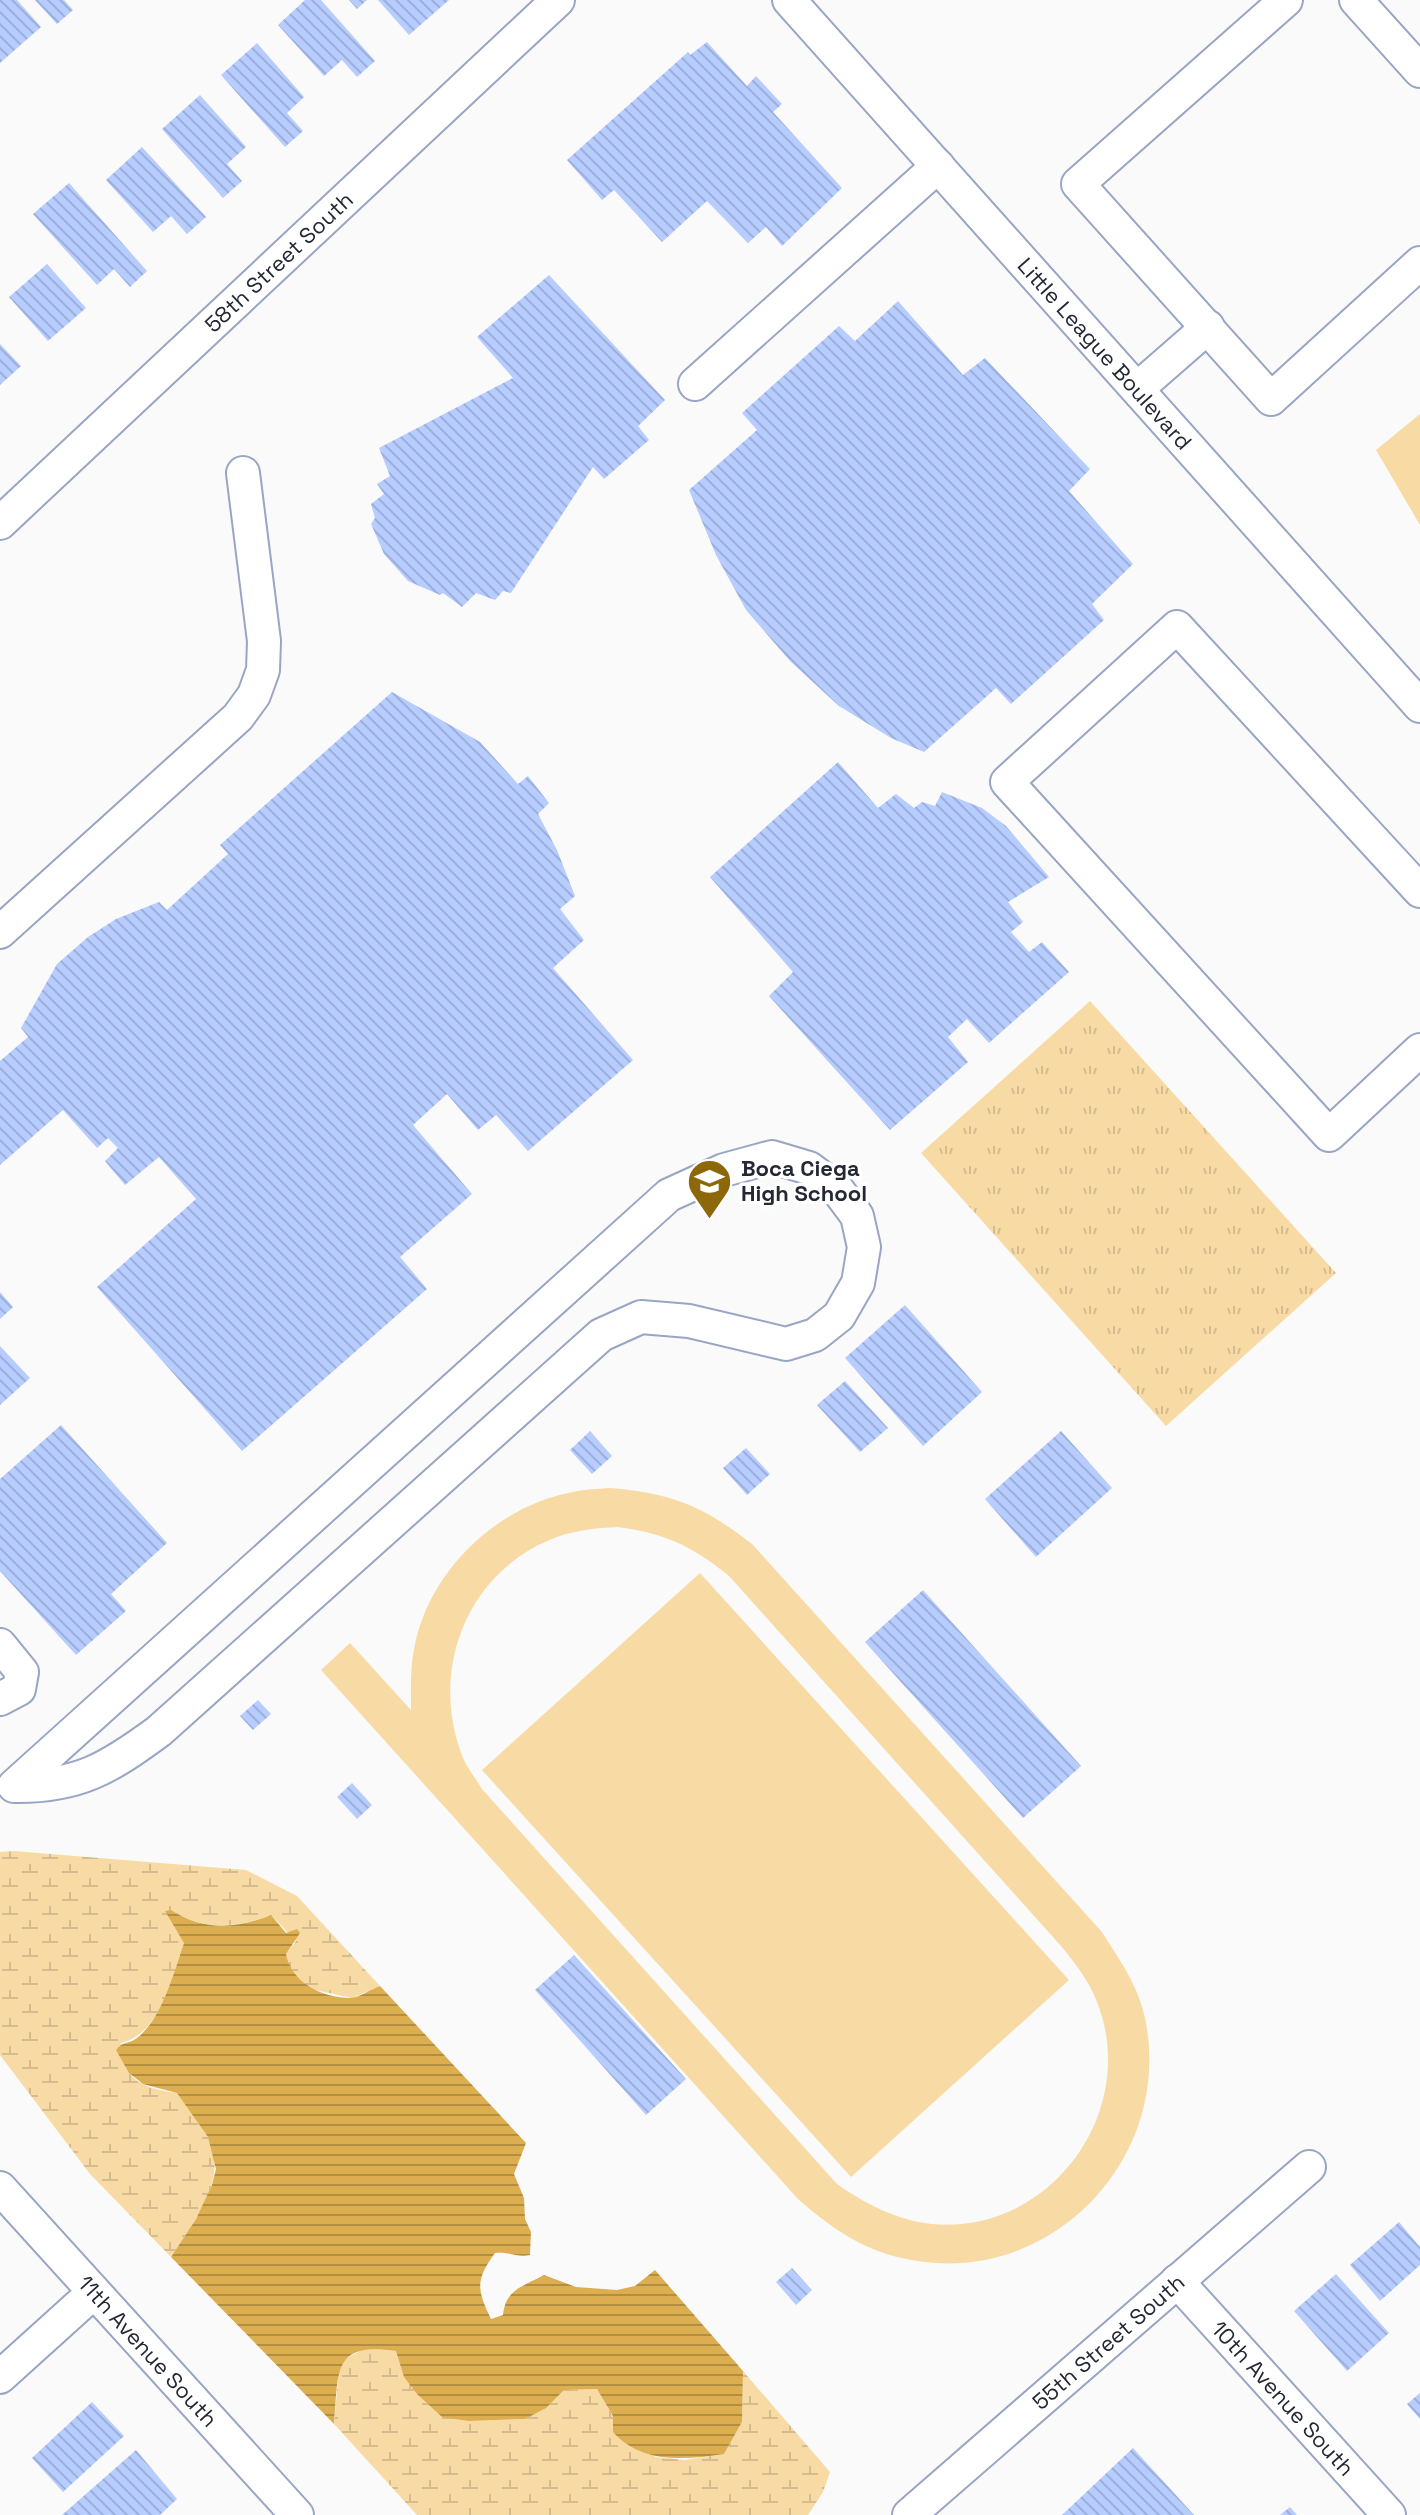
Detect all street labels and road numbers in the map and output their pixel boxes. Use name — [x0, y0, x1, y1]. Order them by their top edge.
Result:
street label: 58th Street South — [199, 185, 359, 338]
street label: Little League Boulevard — [1012, 252, 1198, 455]
street label: 55th Street South — [1026, 2268, 1190, 2416]
street label: 11th Avenue South — [72, 2269, 224, 2432]
street label: 10th Avenue South — [1206, 2315, 1361, 2482]

